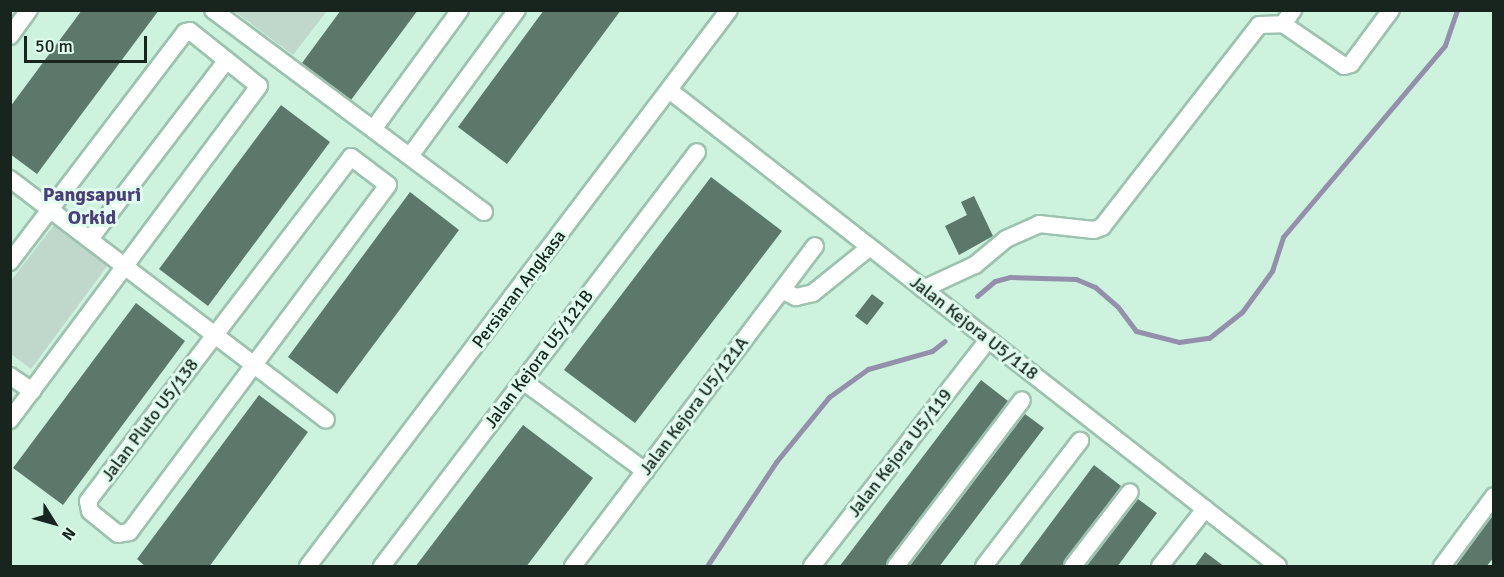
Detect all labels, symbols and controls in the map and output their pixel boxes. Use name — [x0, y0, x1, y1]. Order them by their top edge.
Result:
scale bar — [27, 24, 150, 62]
text: 50 m — [35, 35, 73, 57]
district label: Pangsapuri Orkid — [43, 183, 141, 230]
street label: Persiaran Angkasa — [468, 226, 570, 352]
street label: Jalan Kejora U5/118 — [906, 271, 1042, 385]
street label: Jalan Kejora U5/121B — [480, 286, 598, 432]
street label: Jalan Kejora U5/121A — [635, 332, 753, 480]
street label: Jalan Pluto U5/138 — [97, 354, 203, 486]
street label: Jalan Kejora U5/119 — [843, 385, 957, 521]
north arrow — [24, 493, 84, 553]
text: N — [57, 523, 80, 544]

